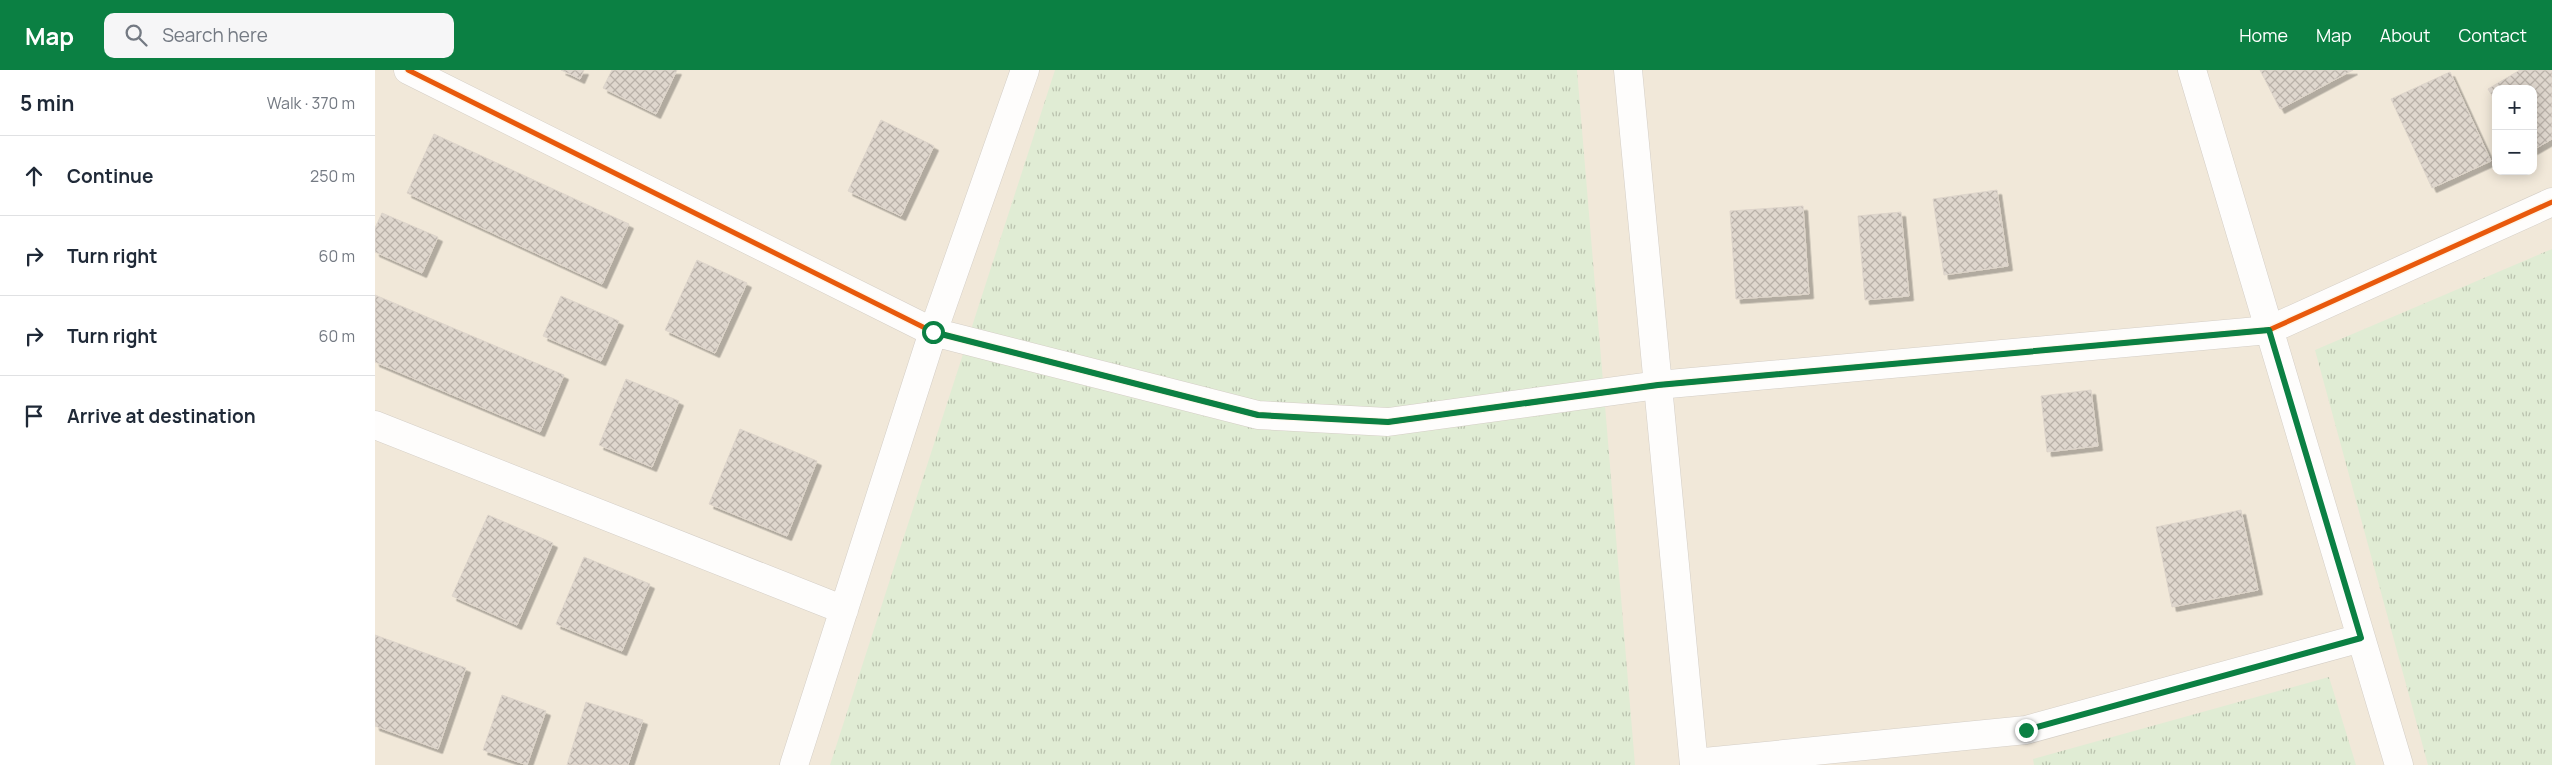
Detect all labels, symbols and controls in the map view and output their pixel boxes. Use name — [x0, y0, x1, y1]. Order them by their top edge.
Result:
search box — [104, 13, 454, 58]
text: Map — [25, 19, 74, 52]
icon: search — [122, 21, 150, 49]
text: Search here — [162, 22, 268, 48]
text: Home — [2239, 23, 2288, 47]
text: Map — [2316, 23, 2352, 47]
text: About — [2380, 23, 2430, 47]
text: Contact — [2458, 23, 2527, 47]
map controls — [2492, 85, 2537, 175]
button: + — [2492, 85, 2537, 130]
text: 5 min — [20, 89, 74, 117]
text: Walk · 370 m — [267, 92, 355, 114]
button: − — [2492, 130, 2537, 175]
icon: ahead — [20, 162, 48, 190]
text: Continue — [67, 163, 153, 189]
text: 250 m — [310, 165, 355, 187]
icon: right — [20, 242, 48, 270]
text: Turn right — [67, 243, 157, 269]
text: 60 m — [319, 245, 355, 267]
route start — [922, 321, 945, 344]
icon: right — [20, 322, 48, 350]
text: Turn right — [67, 323, 157, 349]
text: 60 m — [319, 325, 355, 347]
icon: arrive — [20, 402, 48, 430]
text: Arrive at destination — [67, 403, 256, 429]
route end — [2015, 719, 2038, 742]

